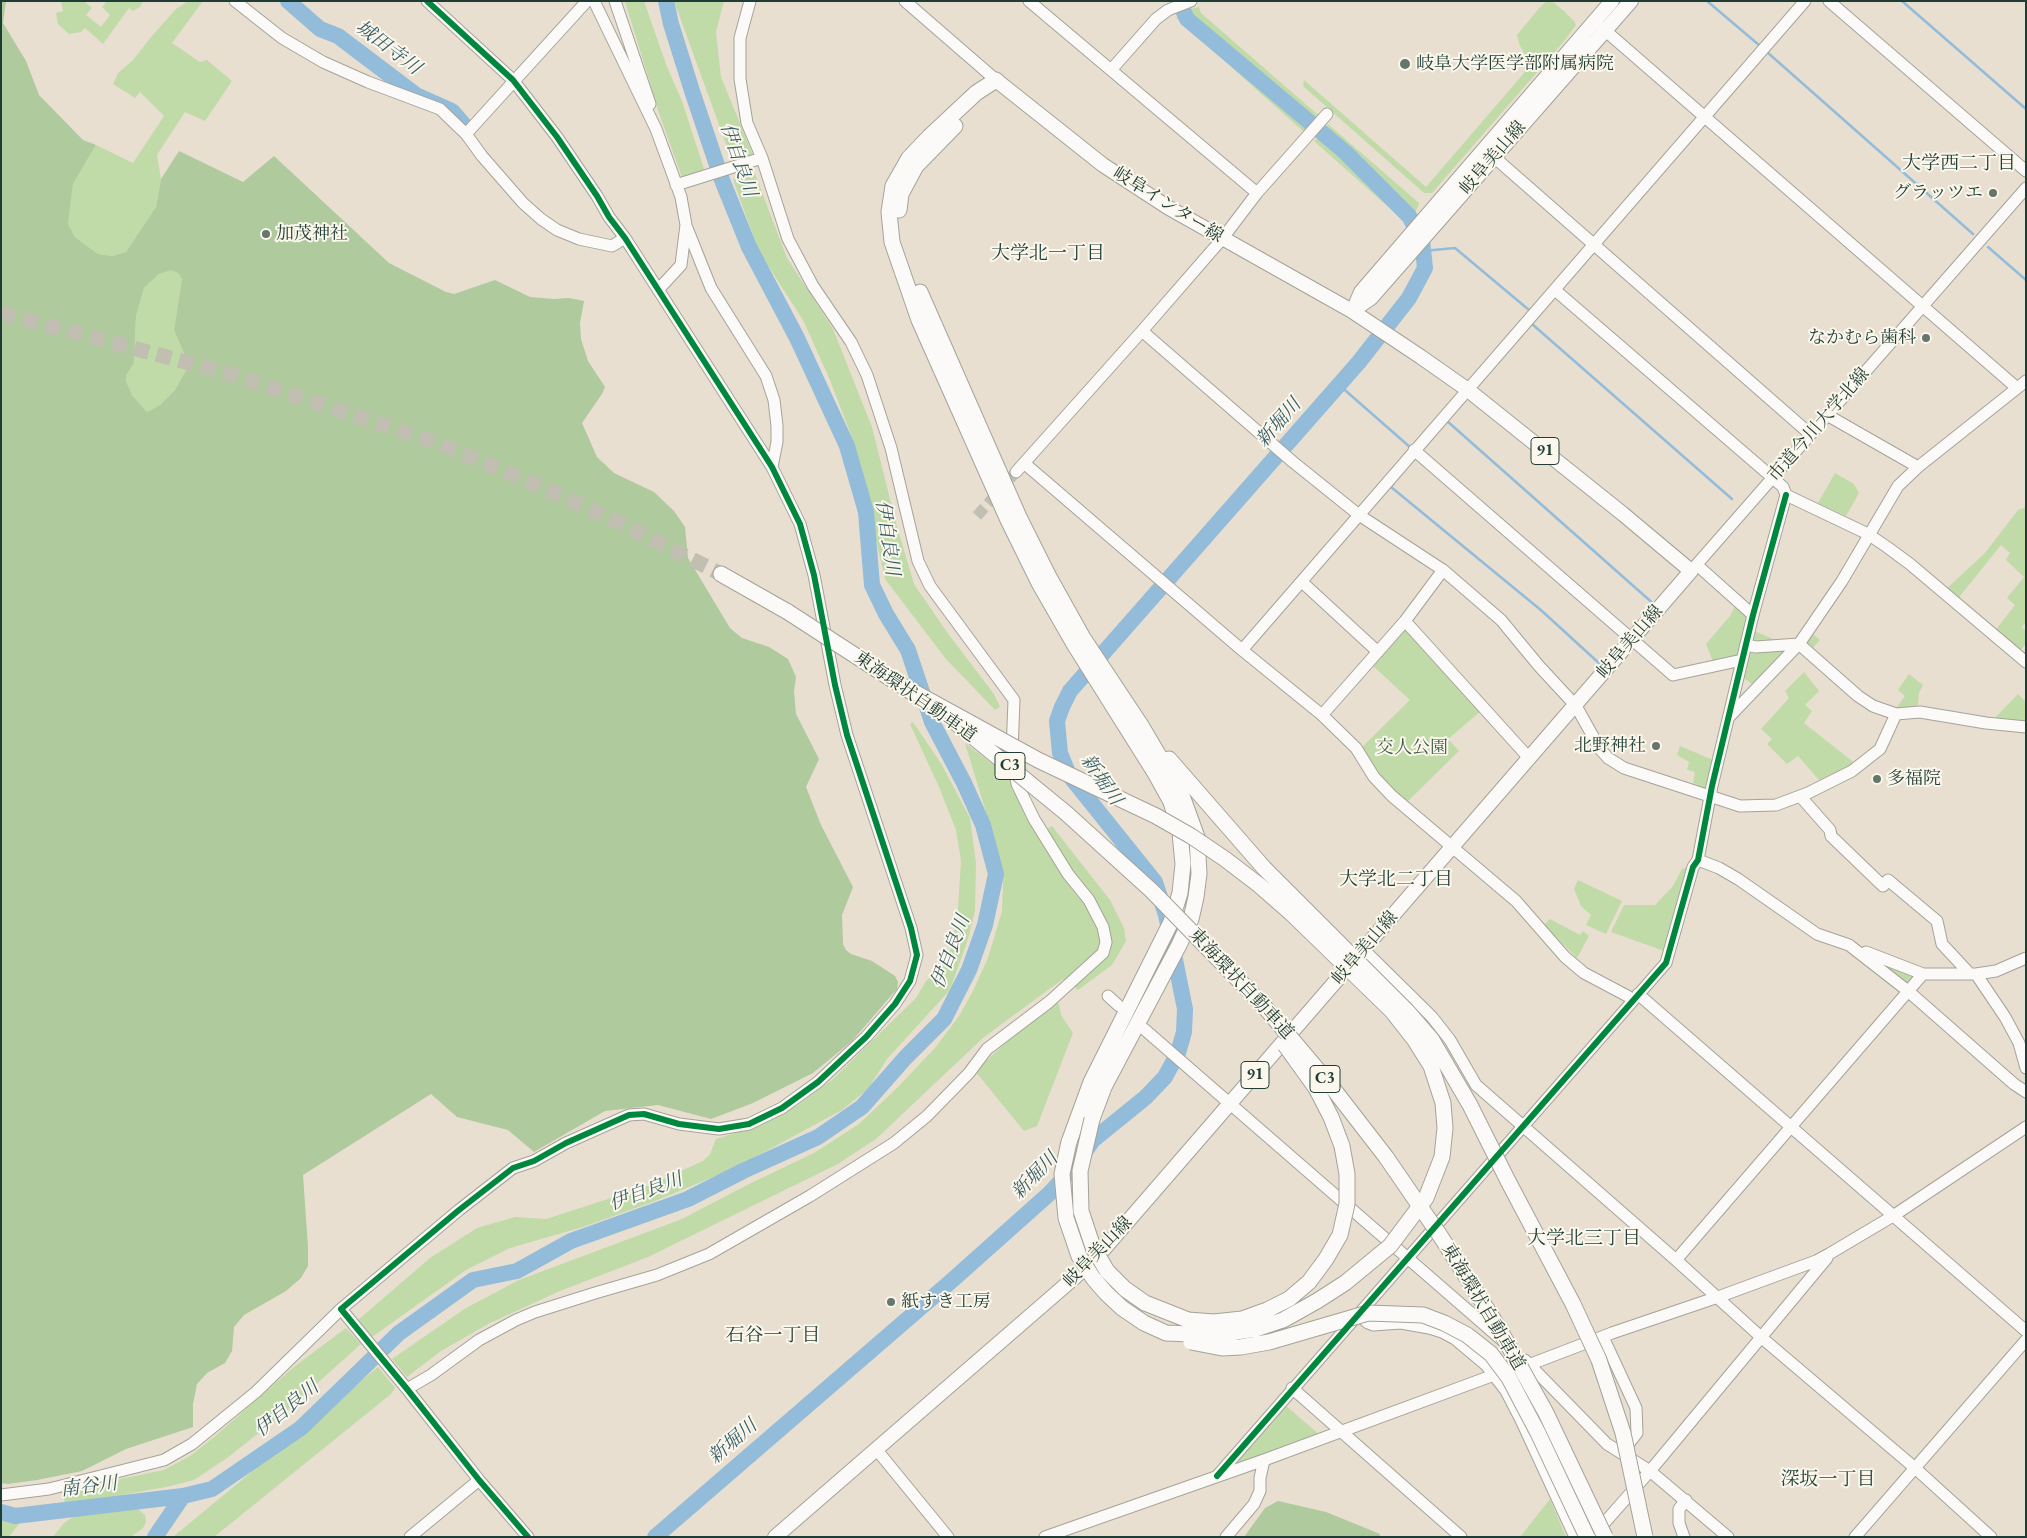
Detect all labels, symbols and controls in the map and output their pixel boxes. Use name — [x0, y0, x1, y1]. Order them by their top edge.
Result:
water label: 城田寺川 — [351, 16, 425, 80]
place label: 岐阜大学医学部附属病院 — [1416, 53, 1614, 75]
marker: 岐阜大学医学部附属病院 — [1398, 57, 1412, 71]
street label: 岐阜美山線 — [1455, 117, 1531, 199]
water label: 伊自良川 — [715, 120, 761, 200]
district label: 大学西二丁目 — [1902, 153, 2016, 175]
street label: 岐阜インター線 — [1109, 162, 1227, 248]
place label: グラッツエ — [1893, 182, 1983, 204]
marker: グラッツエ — [1987, 187, 1999, 199]
place label: 加茂神社 — [276, 223, 348, 245]
marker: 加茂神社 — [260, 228, 272, 240]
district label: 大学北一丁目 — [991, 243, 1105, 265]
place label: なかむら歯科 — [1808, 327, 1916, 349]
marker: なかむら歯科 — [1920, 332, 1932, 344]
street label: 市道今川大学北線 — [1764, 364, 1874, 486]
water label: 新堀川 — [1252, 394, 1306, 452]
road number: 91 — [1531, 438, 1559, 464]
water label: 伊自良川 — [870, 499, 904, 577]
street label: 岐阜美山線 — [1592, 601, 1668, 683]
street label: 東海環状自動車道 — [850, 647, 980, 747]
place label: 北野神社 — [1574, 735, 1646, 757]
park label: 交人公園 — [1376, 737, 1448, 759]
marker: 北野神社 — [1650, 740, 1662, 752]
water label: 新堀川 — [1075, 750, 1127, 810]
road number: C3 — [995, 752, 1025, 779]
place label: 多福院 — [1887, 768, 1941, 790]
marker: 多福院 — [1871, 773, 1883, 785]
district label: 大学北二丁目 — [1339, 869, 1453, 891]
street label: 岐阜美山線 — [1327, 907, 1403, 989]
water label: 伊自良川 — [927, 912, 975, 992]
street label: 東海環状自動車道 — [1184, 924, 1298, 1044]
road number: 91 — [1241, 1062, 1269, 1088]
road number: C3 — [1310, 1066, 1340, 1092]
water label: 新堀川 — [1007, 1148, 1063, 1204]
water label: 伊自良川 — [606, 1168, 686, 1216]
street label: 岐阜美山線 — [1059, 1212, 1137, 1292]
district label: 大学北三丁目 — [1527, 1228, 1641, 1250]
street label: 東海環状自動車道 — [1437, 1240, 1529, 1374]
place label: 紙すき工房 — [901, 1291, 991, 1313]
marker: 紙すき工房 — [885, 1296, 897, 1308]
district label: 石谷一丁目 — [726, 1325, 820, 1347]
water label: 伊自良川 — [250, 1376, 324, 1442]
water label: 新堀川 — [704, 1415, 762, 1469]
district label: 深坂一丁目 — [1781, 1469, 1875, 1491]
water label: 南谷川 — [59, 1472, 119, 1502]

